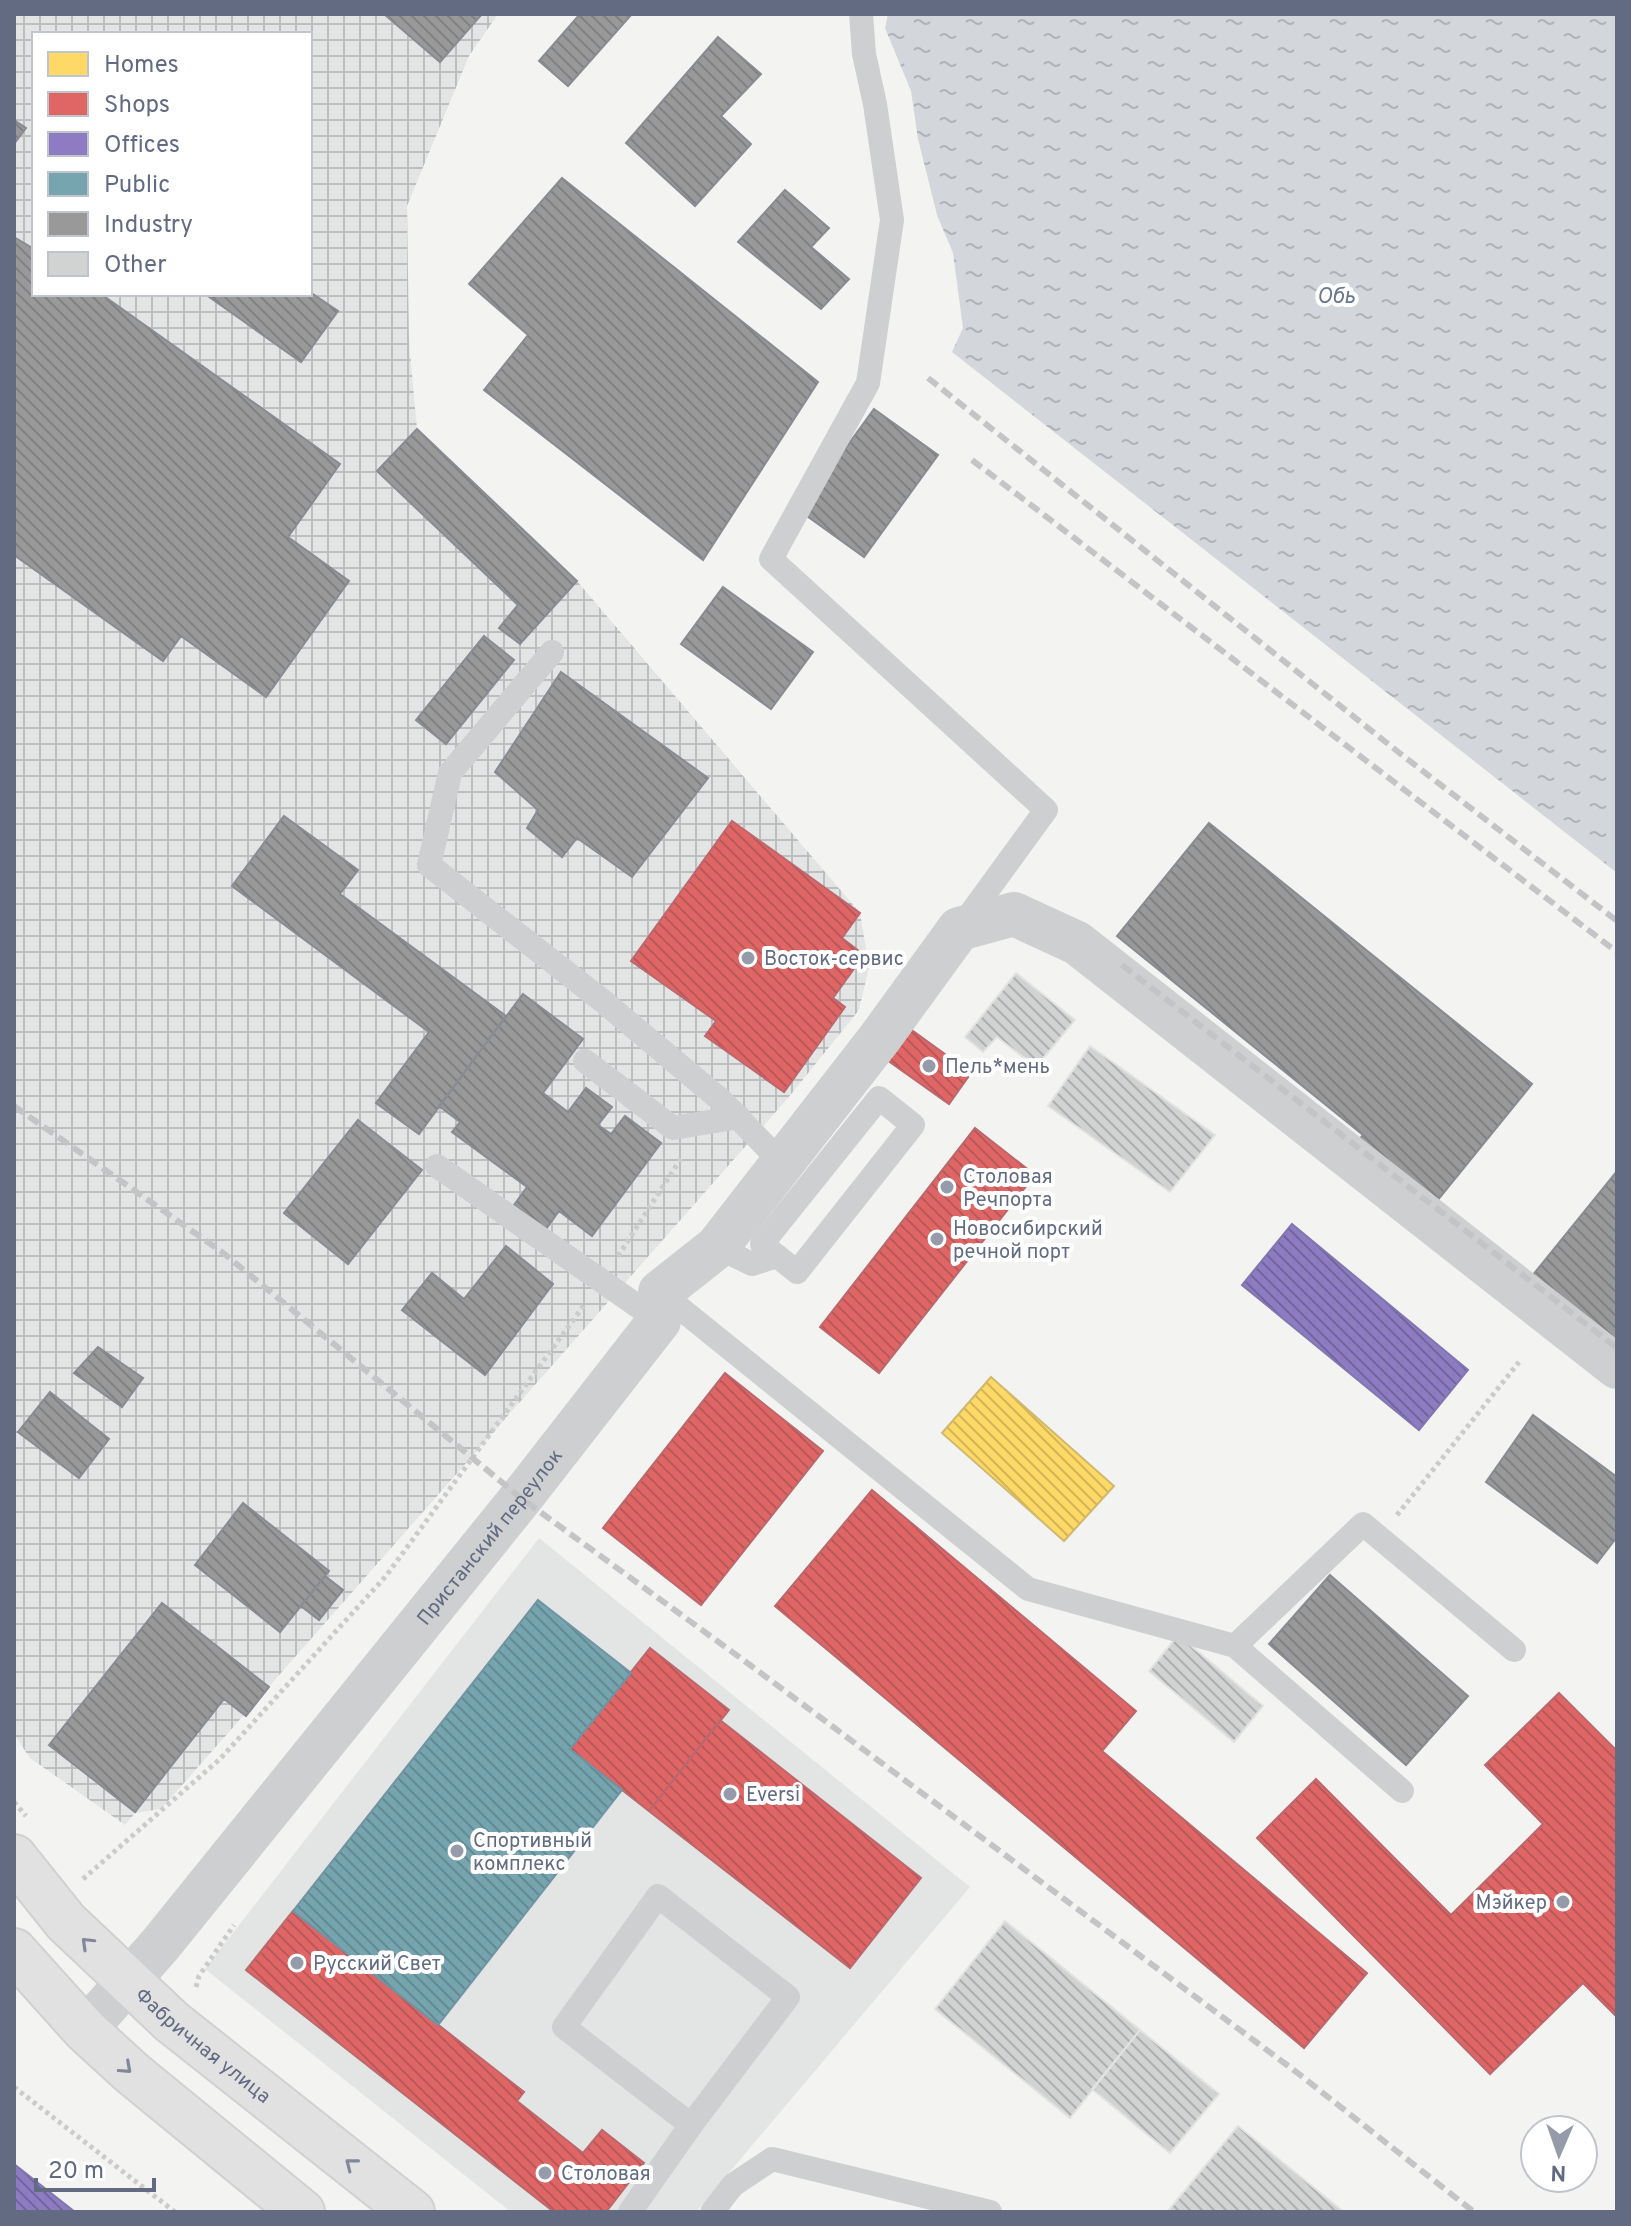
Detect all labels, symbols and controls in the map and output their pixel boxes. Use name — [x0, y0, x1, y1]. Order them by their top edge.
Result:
legend — [32, 32, 312, 296]
text: Homes — [104, 51, 179, 81]
text: Shops — [104, 91, 170, 121]
text: Offices — [104, 131, 180, 161]
text: Public — [104, 171, 170, 201]
text: Industry — [104, 211, 193, 241]
text: Other — [104, 251, 166, 281]
water label: Обь — [1317, 284, 1355, 311]
place label: Восток-сервис — [764, 947, 904, 973]
marker: Восток-сервис — [739, 949, 757, 967]
place label: Пель*мень — [945, 1055, 1050, 1081]
marker: Пель*мень — [920, 1057, 938, 1075]
place label: Столовая Речпорта — [963, 1165, 1053, 1214]
marker: Столовая Речпорта — [938, 1178, 956, 1196]
place label: Новосибирский речной порт — [953, 1217, 1103, 1266]
marker: Новосибирский речной порт — [928, 1230, 946, 1248]
street label: Пристанский переулок — [412, 1444, 570, 1632]
place label: Eversi — [746, 1783, 800, 1809]
marker: Eversi — [721, 1785, 739, 1803]
place label: Спортивный комплекс — [473, 1829, 592, 1878]
marker: Спортивный комплекс — [448, 1842, 466, 1860]
place label: Мэйкер — [1476, 1891, 1547, 1917]
marker: Мэйкер — [1554, 1893, 1572, 1911]
one-way arrow — [82, 1938, 96, 1952]
place label: Русский Свет — [313, 1952, 441, 1978]
marker: Русский Свет — [288, 1954, 306, 1972]
street label: Фабричная улица — [129, 1983, 275, 2110]
one-way arrow — [117, 2058, 132, 2072]
north arrow — [1519, 2114, 1599, 2194]
scale bar — [36, 2142, 154, 2192]
text: 20 m — [48, 2157, 104, 2187]
text: N — [1550, 2158, 1567, 2185]
one-way arrow — [345, 2159, 360, 2173]
place label: Столовая — [561, 2162, 651, 2188]
marker: Столовая — [536, 2164, 554, 2182]

